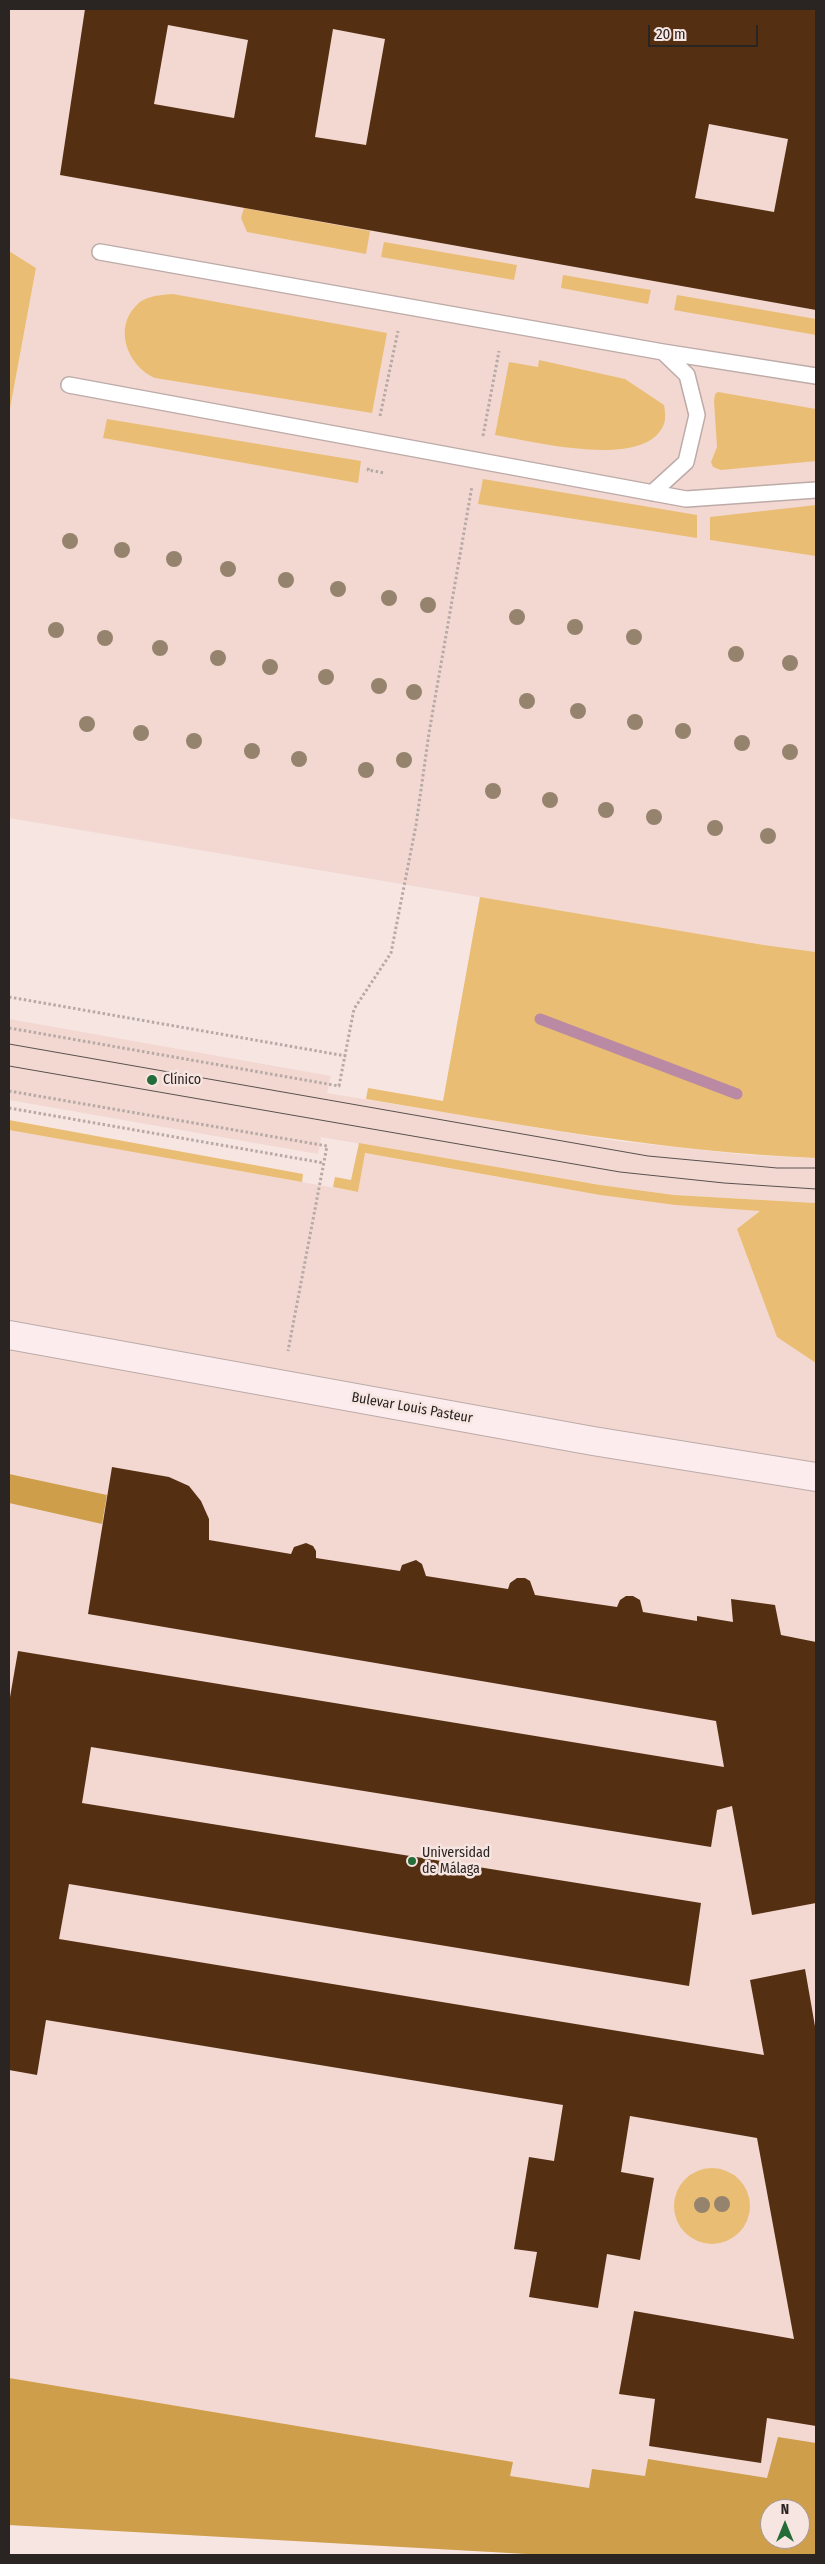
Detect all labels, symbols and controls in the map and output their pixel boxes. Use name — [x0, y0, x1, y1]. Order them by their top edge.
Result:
scale bar — [650, 15, 760, 47]
text: 20 m — [656, 25, 686, 43]
place label: Clínico — [163, 1072, 201, 1088]
marker: Clínico — [145, 1073, 159, 1087]
street label: Bulevar Louis Pasteur — [350, 1389, 474, 1427]
place label: Universidad de Málaga — [422, 1845, 490, 1878]
marker: Universidad de Málaga — [406, 1855, 418, 1867]
north arrow — [760, 2499, 810, 2549]
text: N — [781, 2501, 789, 2518]

